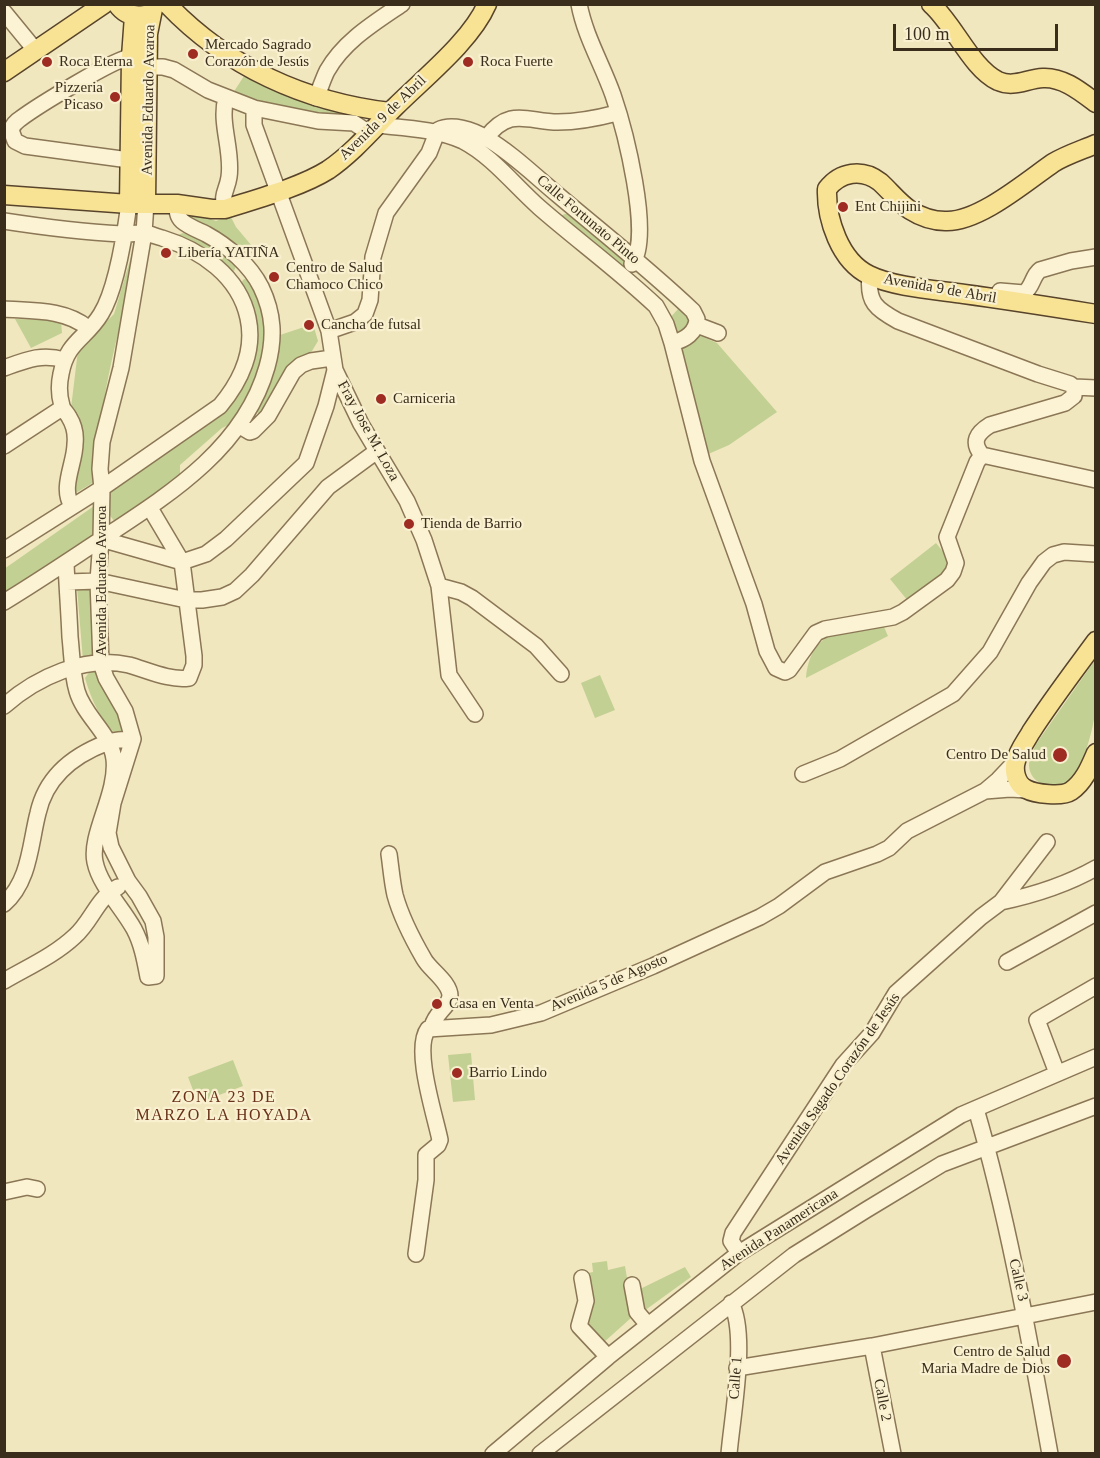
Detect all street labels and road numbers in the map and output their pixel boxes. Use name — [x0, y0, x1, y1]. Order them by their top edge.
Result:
street label: Avenida Eduardo Avaroa — [139, 24, 159, 176]
street label: Avenida 9 de Abril — [336, 72, 430, 164]
street label: Calle Fortunato Pinto — [533, 172, 643, 268]
street label: Avenida 9 de Abril — [882, 270, 998, 308]
street label: Fray Jose M. Loza — [333, 378, 403, 484]
street label: Avenida Eduardo Avaroa — [93, 505, 111, 657]
street label: Avenida 5 de Agosto — [548, 950, 670, 1016]
street label: Avenida Sagado Corazón de Jesús — [772, 990, 904, 1168]
street label: Avenida Panamericana — [716, 1185, 842, 1275]
street label: Calle 3 — [1004, 1257, 1032, 1303]
street label: Calle 1 — [726, 1356, 746, 1400]
street label: Calle 2 — [869, 1377, 895, 1423]

